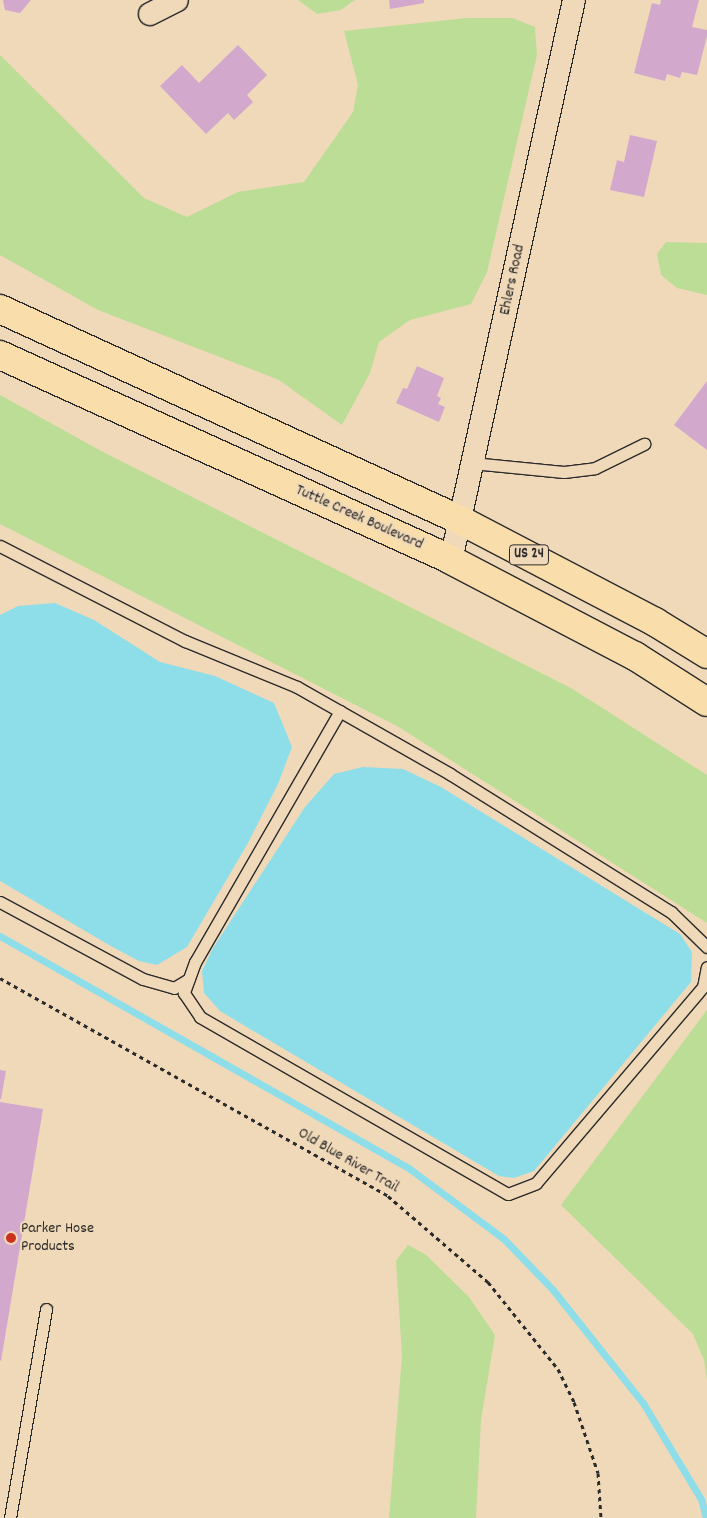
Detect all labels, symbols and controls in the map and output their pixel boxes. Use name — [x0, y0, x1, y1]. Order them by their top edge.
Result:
street label: Ehlers Road — [496, 243, 530, 317]
street label: Tuttle Creek Boulevard — [292, 481, 426, 555]
road number: US 24 — [508, 542, 550, 568]
street label: Old Blue River Trail — [294, 1124, 402, 1198]
place label: Parker Hose Products — [21, 1219, 94, 1257]
marker: Parker Hose Products — [5, 1232, 17, 1244]

